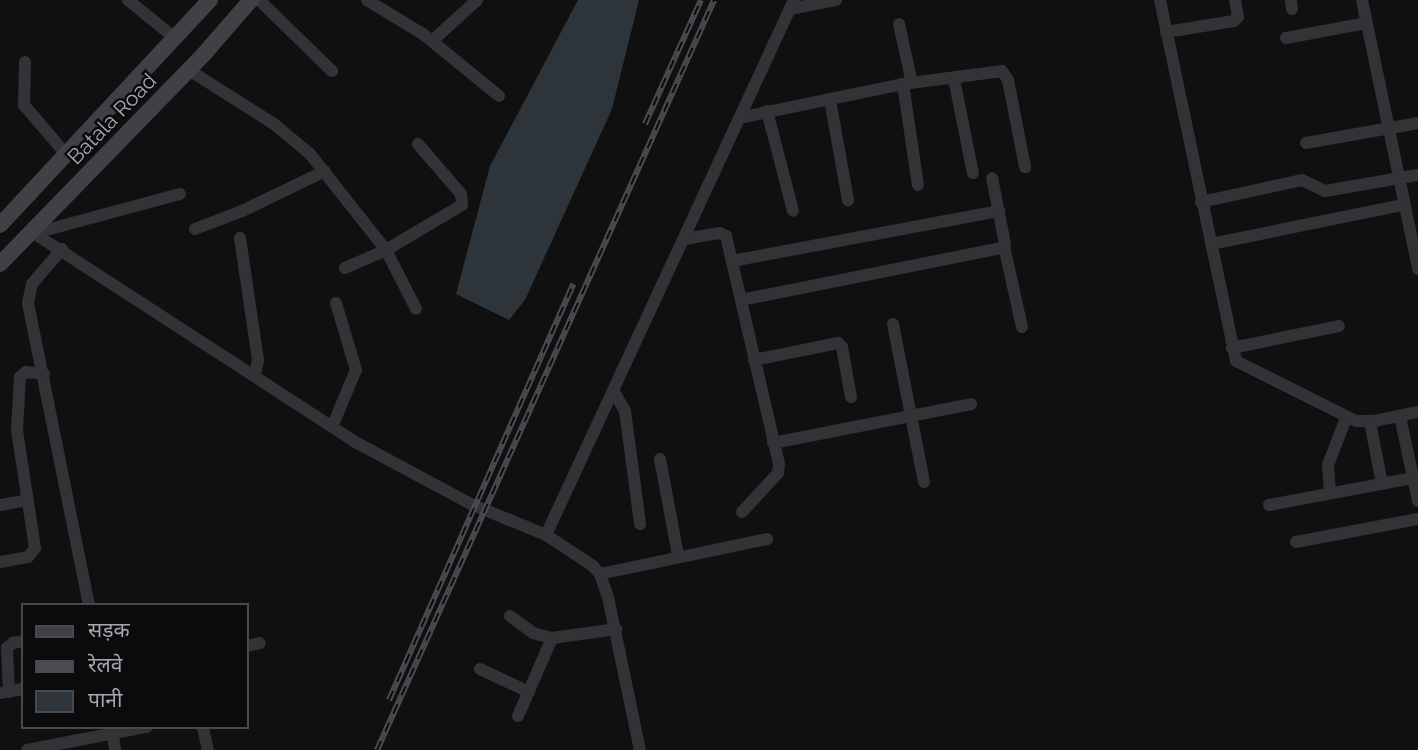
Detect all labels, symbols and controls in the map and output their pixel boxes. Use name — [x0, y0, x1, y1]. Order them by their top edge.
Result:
street label: Batala Road — [62, 68, 162, 170]
legend — [21, 603, 248, 729]
text: सड़क — [88, 617, 130, 642]
text: रेलवे — [88, 652, 123, 677]
text: पानी — [88, 687, 122, 712]

